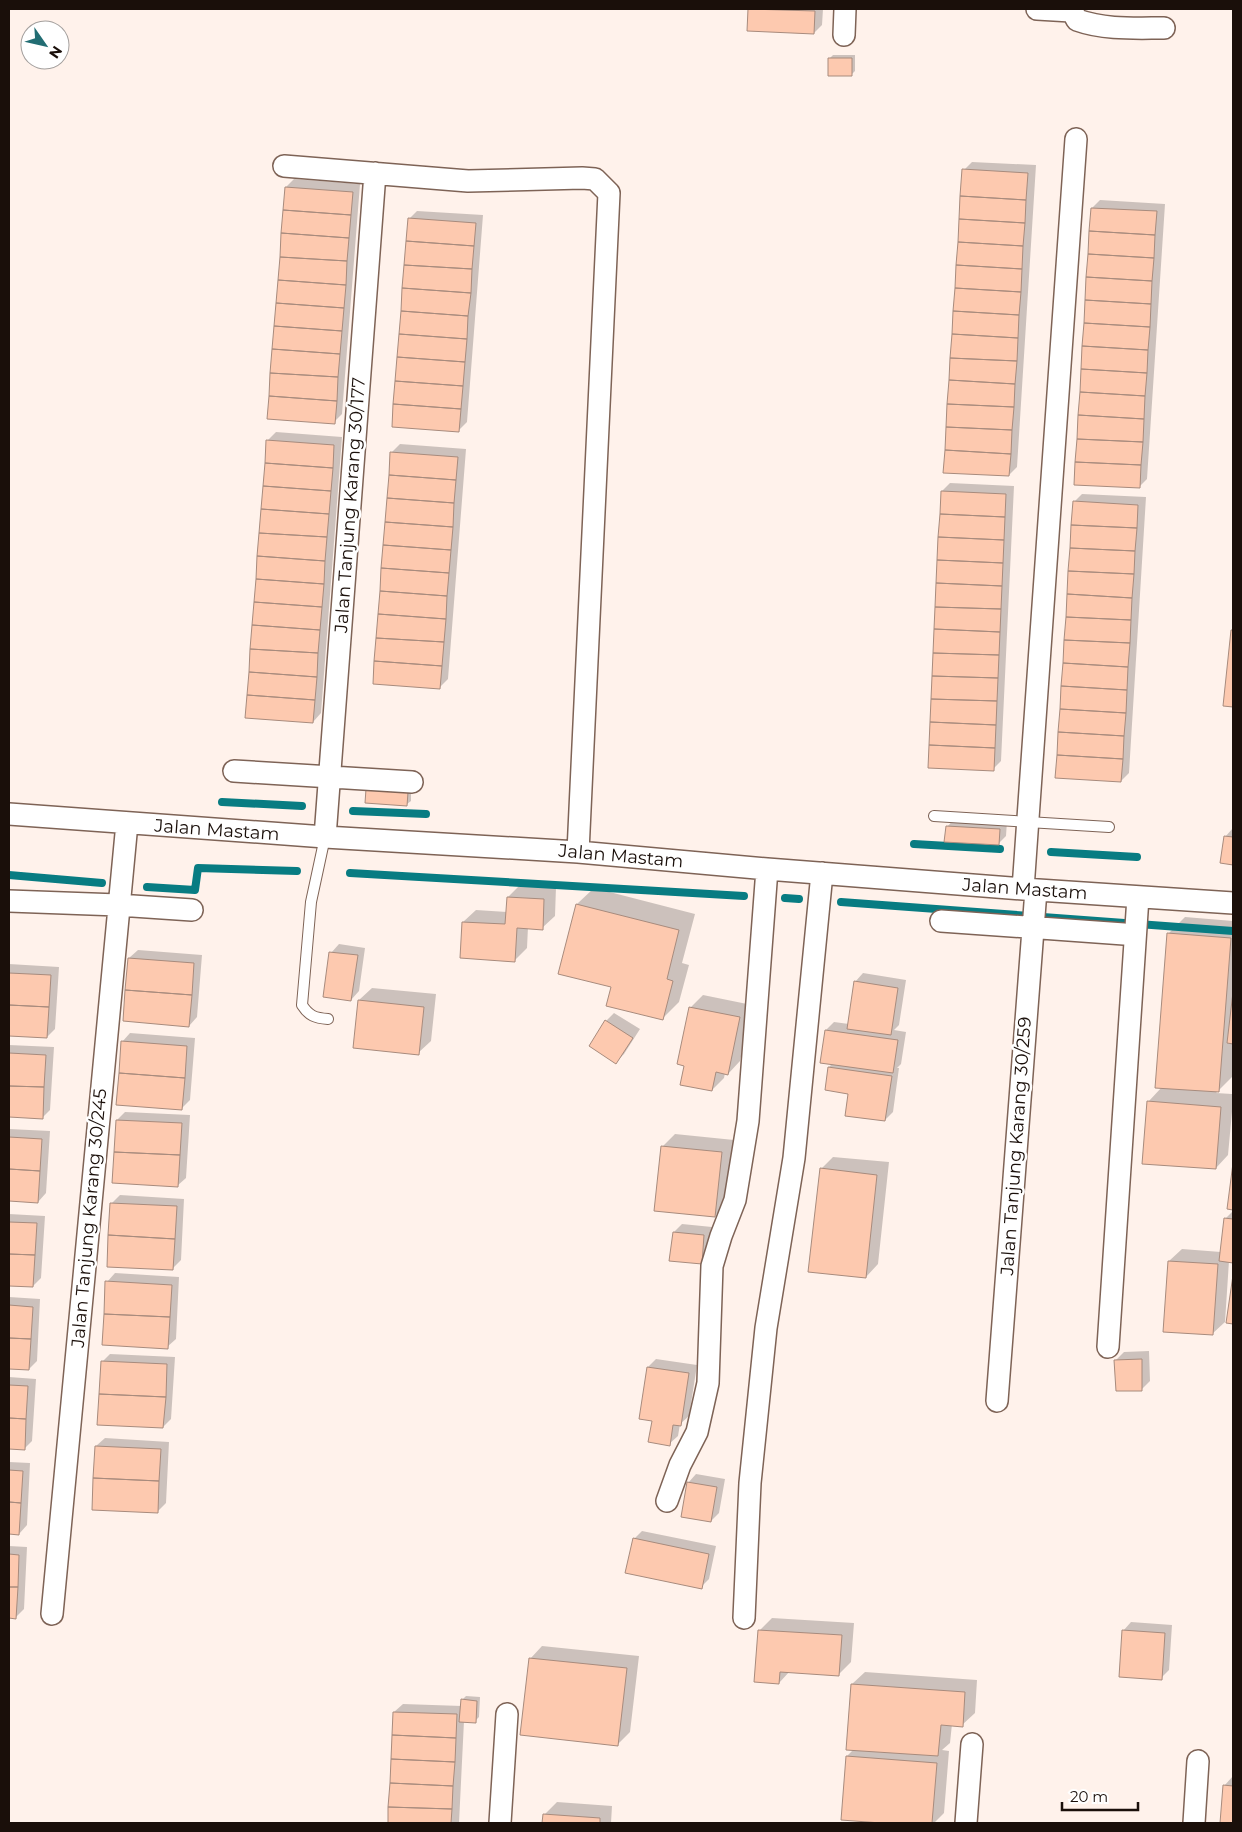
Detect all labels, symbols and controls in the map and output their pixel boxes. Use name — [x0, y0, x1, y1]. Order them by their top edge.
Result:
north arrow — [20, 20, 70, 70]
text: N — [45, 43, 66, 62]
street label: Jalan Tanjung Karang 30/177 — [330, 376, 370, 635]
street label: Jalan Mastam — [153, 815, 280, 845]
street label: Jalan Mastam — [557, 839, 684, 872]
street label: Jalan Mastam — [961, 874, 1088, 904]
street label: Jalan Tanjung Karang 30/259 — [996, 1016, 1036, 1277]
street label: Jalan Tanjung Karang 30/245 — [67, 1088, 111, 1349]
scale bar — [1062, 1780, 1138, 1812]
text: 20 m — [1070, 1787, 1108, 1806]

